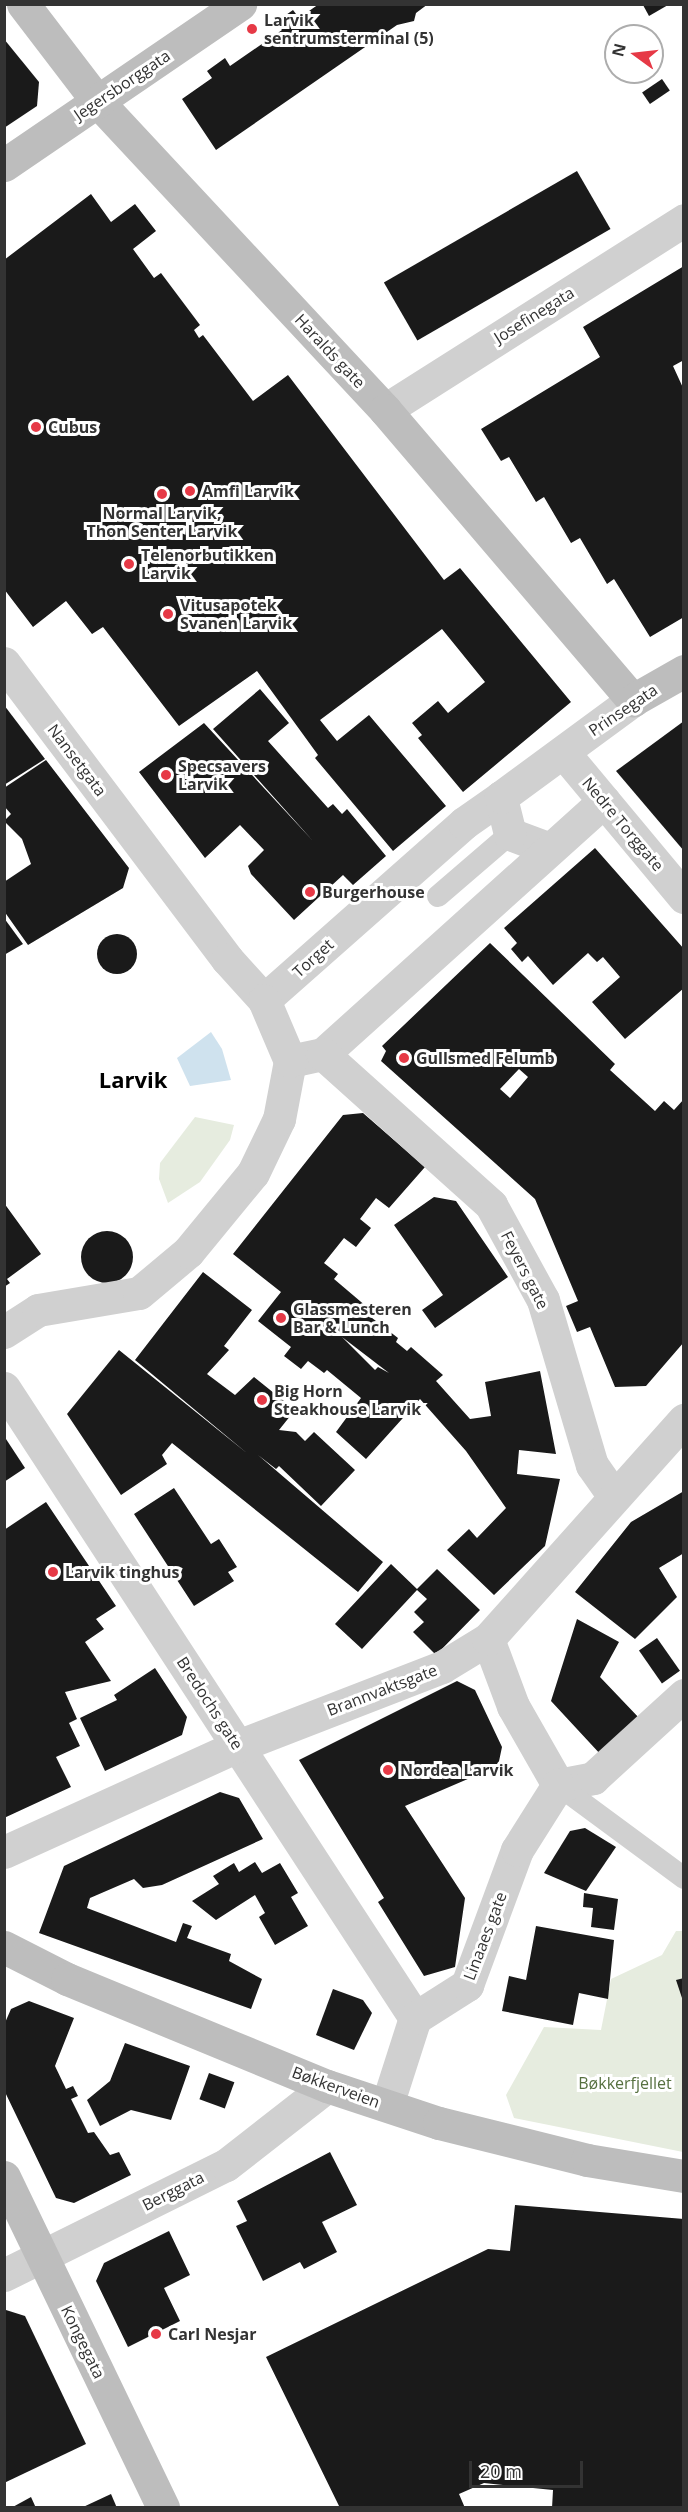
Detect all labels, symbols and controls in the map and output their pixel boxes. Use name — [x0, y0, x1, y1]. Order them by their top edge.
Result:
place label: Larvik sentrumsterminal (5) — [264, 10, 434, 48]
marker: Larvik sentrumsterminal (5) — [245, 22, 259, 36]
north arrow — [604, 24, 664, 84]
text: N — [606, 41, 631, 59]
street label: Jegersborggata — [70, 46, 174, 124]
street label: Josefinegata — [490, 283, 578, 347]
street label: Haralds gate — [291, 310, 369, 392]
place label: Cubus — [48, 417, 97, 437]
marker: Cubus — [29, 420, 43, 434]
place label: Amfi Larvik — [202, 481, 294, 501]
marker: Amfi Larvik — [183, 484, 197, 498]
marker: Normal Larvik, Thon Senter Larvik — [155, 487, 169, 501]
place label: Normal Larvik, Thon Senter Larvik — [87, 503, 237, 541]
place label: Telenorbutikken Larvik — [141, 545, 274, 583]
marker: Telenorbutikken Larvik — [122, 557, 136, 571]
place label: Vitusapotek Svanen Larvik — [180, 595, 292, 633]
marker: Vitusapotek Svanen Larvik — [161, 607, 175, 621]
street label: Prinsegata — [585, 680, 661, 740]
street label: Nansetgata — [44, 720, 110, 800]
place label: Specsavers Larvik — [178, 756, 266, 794]
marker: Specsavers Larvik — [159, 768, 173, 782]
street label: Nedre Torggate — [578, 773, 668, 875]
place label: Burgerhouse — [322, 882, 425, 902]
marker: Burgerhouse — [303, 885, 317, 899]
street label: Torget — [289, 935, 337, 981]
place label: Gullsmed Felumb — [416, 1048, 555, 1068]
marker: Gullsmed Felumb — [397, 1051, 411, 1065]
district label: Larvik — [99, 1067, 167, 1093]
street label: Feyers gate — [497, 1228, 553, 1312]
place label: Glassmesteren Bar & Lunch — [293, 1299, 412, 1337]
marker: Glassmesteren Bar & Lunch — [274, 1311, 288, 1325]
place label: Big Horn Steakhouse Larvik — [274, 1381, 421, 1419]
marker: Big Horn Steakhouse Larvik — [255, 1393, 269, 1407]
place label: Larvik tinghus — [65, 1562, 179, 1582]
marker: Larvik tinghus — [46, 1565, 60, 1579]
street label: Bredochs gate — [173, 1653, 247, 1753]
street label: Brannvaktsgate — [324, 1660, 440, 1720]
place label: Nordea Larvik — [400, 1760, 513, 1780]
marker: Nordea Larvik — [381, 1763, 395, 1777]
street label: Linaaes gate — [459, 1889, 511, 1983]
street label: Bøkkerveien — [289, 2062, 383, 2112]
park label: Bøkkerfjellet — [578, 2073, 672, 2093]
street label: Berggata — [139, 2167, 207, 2215]
street label: Kongegata — [57, 2302, 109, 2382]
place label: Carl Nesjar — [168, 2324, 256, 2344]
marker: Carl Nesjar — [149, 2327, 163, 2341]
scale bar — [472, 2449, 586, 2487]
text: 20 m — [480, 2459, 522, 2483]

